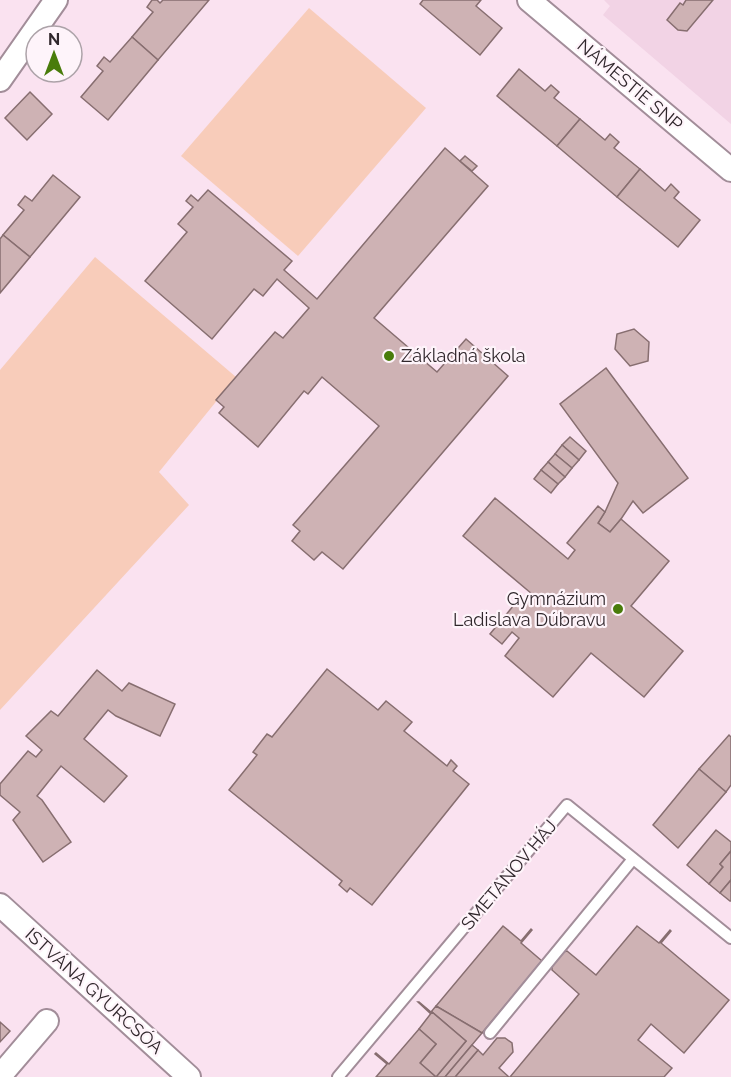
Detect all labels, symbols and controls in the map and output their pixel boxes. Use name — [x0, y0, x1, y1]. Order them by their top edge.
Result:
north arrow — [24, 24, 84, 84]
text: N — [48, 30, 60, 49]
street label: NÁMESTIE SNP — [574, 34, 688, 135]
place label: Základná škola — [401, 345, 526, 366]
marker: Základná škola — [382, 349, 396, 363]
place label: Gymnázium Ladislava Dúbravu — [453, 588, 606, 630]
marker: Gymnázium Ladislava Dúbravu — [611, 602, 625, 616]
street label: SMETANOV HÁJ — [456, 815, 561, 934]
street label: ISTVÁNA GYURCSÓA — [21, 923, 168, 1058]

